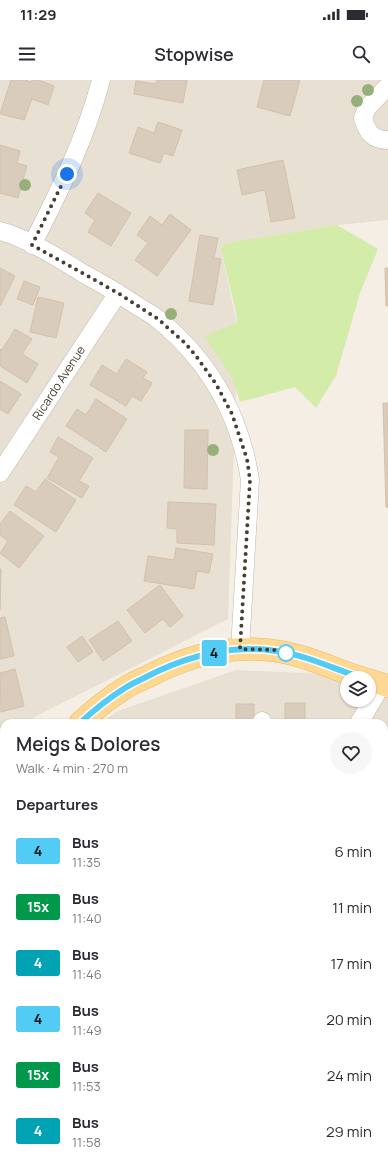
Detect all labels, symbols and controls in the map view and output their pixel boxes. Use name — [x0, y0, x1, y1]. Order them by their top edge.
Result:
text: 11:29 — [20, 4, 57, 25]
text: Stopwise — [154, 42, 234, 66]
icon: menu — [16, 43, 38, 65]
icon: search — [350, 43, 372, 65]
your location — [57, 164, 77, 184]
street label: Ricardo Avenue — [28, 342, 89, 423]
line badge: 4 — [201, 640, 227, 666]
text: 4 — [210, 643, 218, 662]
unlabelled marker — [277, 644, 295, 662]
map controls — [340, 671, 376, 707]
button: layers — [340, 671, 376, 707]
text: Meigs & Dolores — [16, 731, 160, 757]
button: heart — [330, 732, 372, 774]
text: Walk · 4 min · 270 m — [16, 759, 128, 777]
text: Departures — [16, 794, 98, 815]
text: Bus — [72, 832, 99, 853]
text: 4 — [34, 841, 42, 860]
text: 6 min — [335, 841, 372, 862]
text: 11:35 — [72, 853, 101, 871]
text: Bus — [72, 888, 99, 909]
text: 15x — [27, 897, 49, 916]
text: 11 min — [332, 897, 372, 918]
text: 11:40 — [72, 909, 102, 927]
text: Bus — [72, 944, 99, 965]
text: 4 — [34, 953, 42, 972]
text: 17 min — [330, 953, 372, 974]
text: 11:46 — [72, 965, 102, 983]
text: Bus — [72, 1000, 99, 1021]
text: 4 — [34, 1009, 42, 1028]
text: 20 min — [326, 1009, 372, 1030]
text: 11:49 — [72, 1021, 102, 1039]
text: Bus — [72, 1056, 99, 1077]
text: 15x — [27, 1065, 49, 1084]
text: 24 min — [327, 1065, 372, 1086]
text: 11:53 — [72, 1077, 101, 1095]
text: Bus — [72, 1112, 99, 1133]
text: 4 — [34, 1121, 42, 1140]
text: 29 min — [326, 1121, 372, 1142]
text: 11:58 — [72, 1133, 101, 1151]

